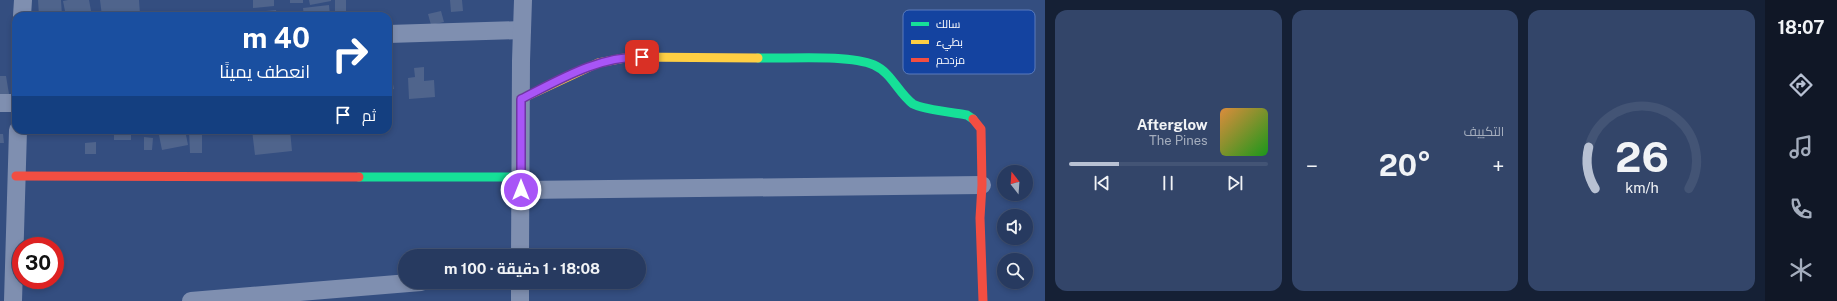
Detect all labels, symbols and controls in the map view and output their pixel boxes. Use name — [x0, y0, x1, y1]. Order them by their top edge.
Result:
legend — [903, 10, 1035, 74]
text: 18:07 — [1777, 17, 1825, 38]
text: سالك — [936, 18, 960, 30]
text: 40 m — [242, 21, 310, 54]
icon: right — [324, 28, 376, 80]
text: بطيء — [936, 36, 963, 51]
pin — [625, 40, 659, 74]
icon: arrive — [631, 46, 653, 68]
text: مزدحم — [936, 54, 965, 68]
text: انعطف يمينًا — [219, 61, 310, 82]
icon: directions — [1787, 71, 1815, 99]
icon: arrive — [332, 104, 354, 126]
text: ثم — [362, 107, 376, 124]
text: Afterglow — [1137, 116, 1208, 133]
text: التكييف — [1464, 124, 1504, 139]
text: 26 — [1615, 131, 1669, 180]
text: The Pines — [1149, 133, 1208, 148]
icon: music — [1787, 133, 1815, 161]
text: 20° — [1379, 147, 1431, 183]
text: − — [1306, 153, 1318, 179]
text: + — [1492, 153, 1504, 179]
north arrow — [997, 165, 1033, 201]
map controls — [997, 165, 1033, 289]
position arrow — [500, 169, 542, 211]
icon: previous — [1091, 172, 1113, 194]
icon: pause — [1157, 172, 1179, 194]
icon: next — [1224, 172, 1246, 194]
text: km/h — [1625, 178, 1658, 195]
icon: phone — [1787, 195, 1815, 223]
button: sound — [997, 209, 1033, 245]
speed limit sign: 30 — [12, 237, 64, 289]
button: search — [997, 253, 1033, 289]
icon: climate — [1787, 256, 1815, 284]
text: 18:08 · 1 دقيقة · 100 m — [444, 260, 600, 277]

